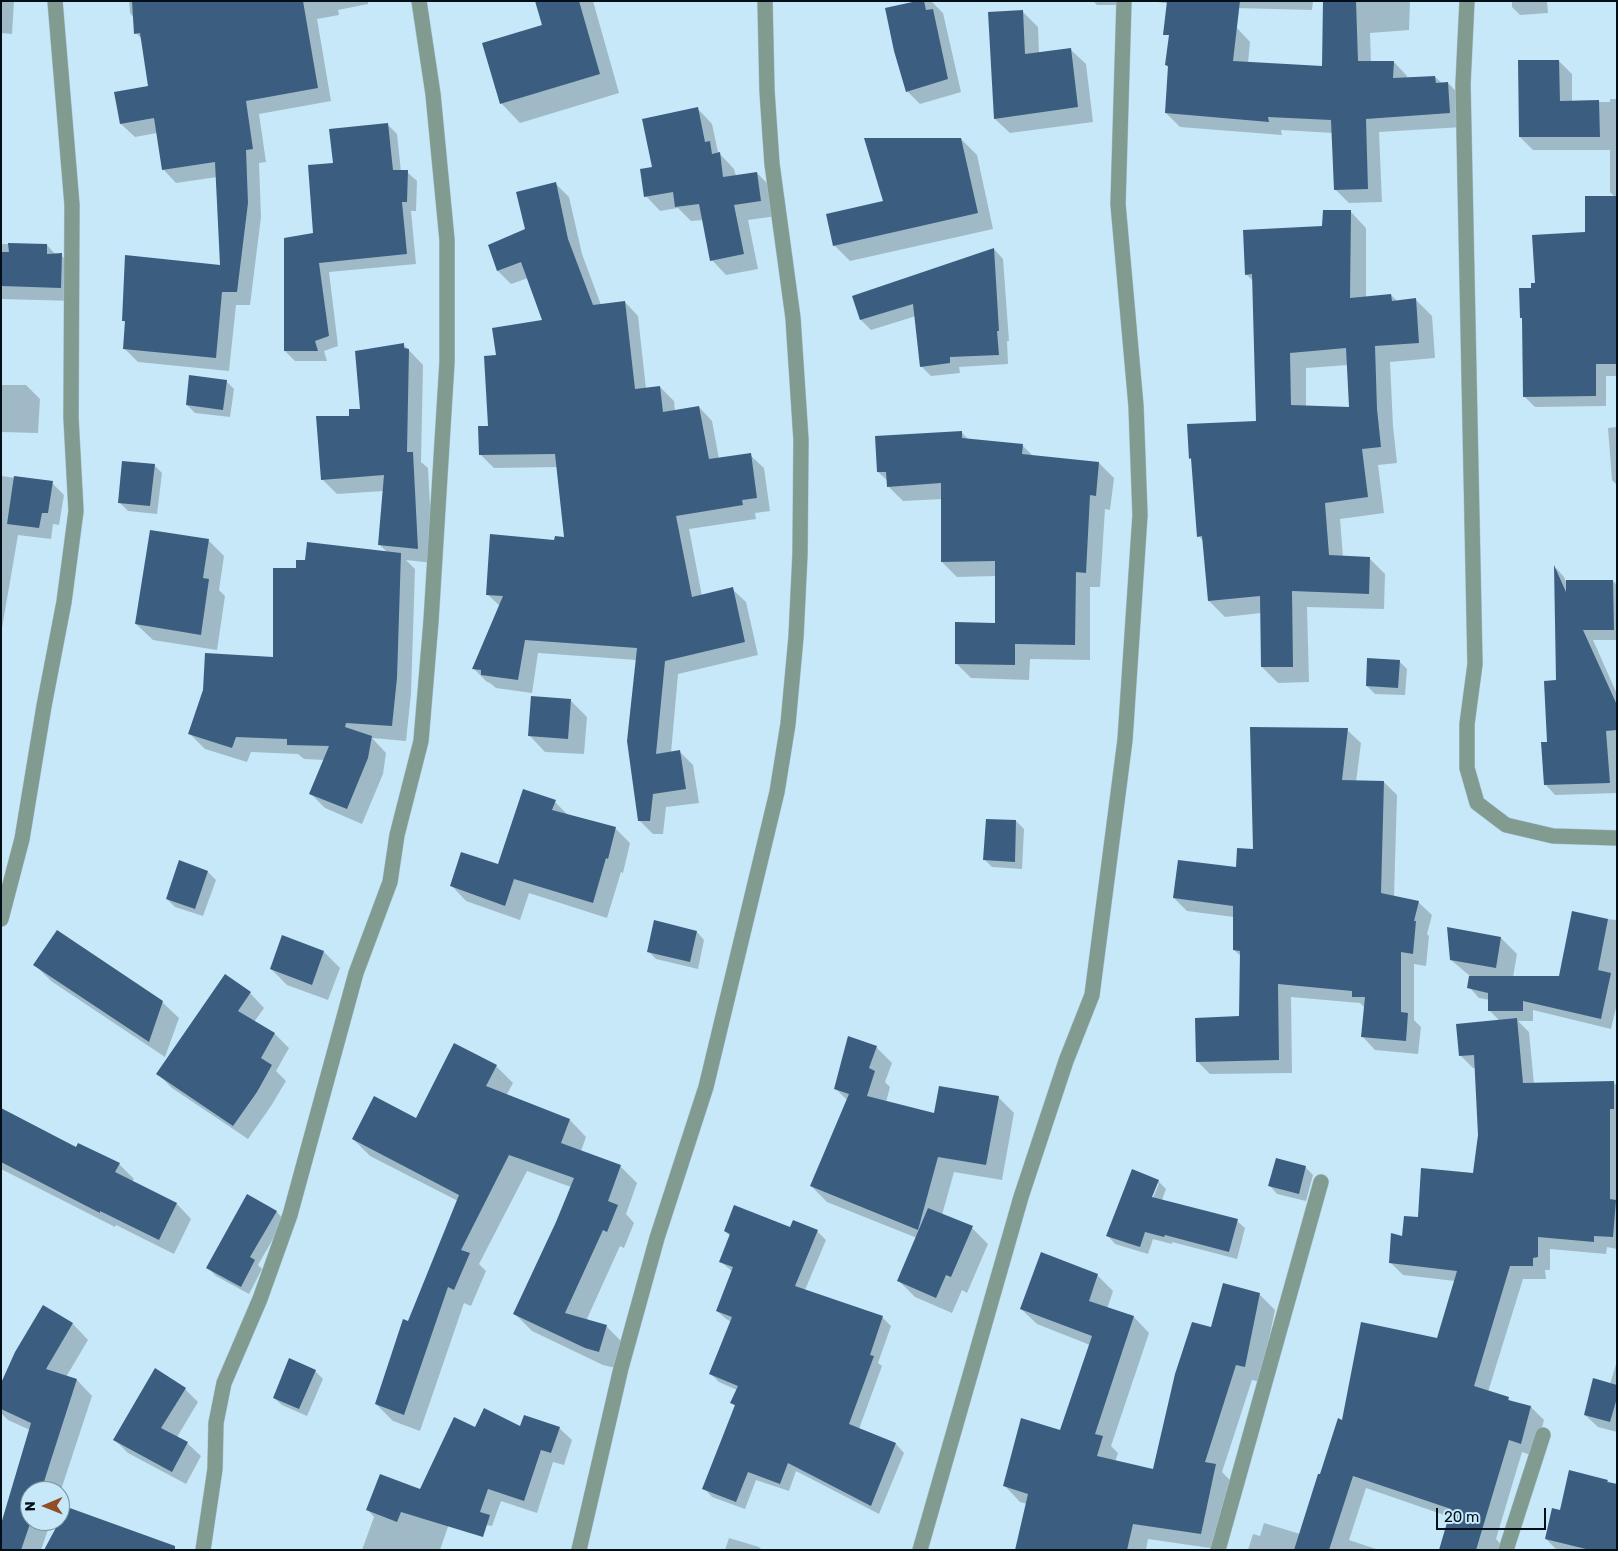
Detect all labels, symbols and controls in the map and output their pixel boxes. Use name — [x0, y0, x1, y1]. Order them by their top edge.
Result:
north arrow — [20, 1481, 70, 1531]
scale bar — [1438, 1498, 1548, 1530]
text: N — [22, 1501, 39, 1511]
text: 20 m — [1444, 1508, 1479, 1526]

